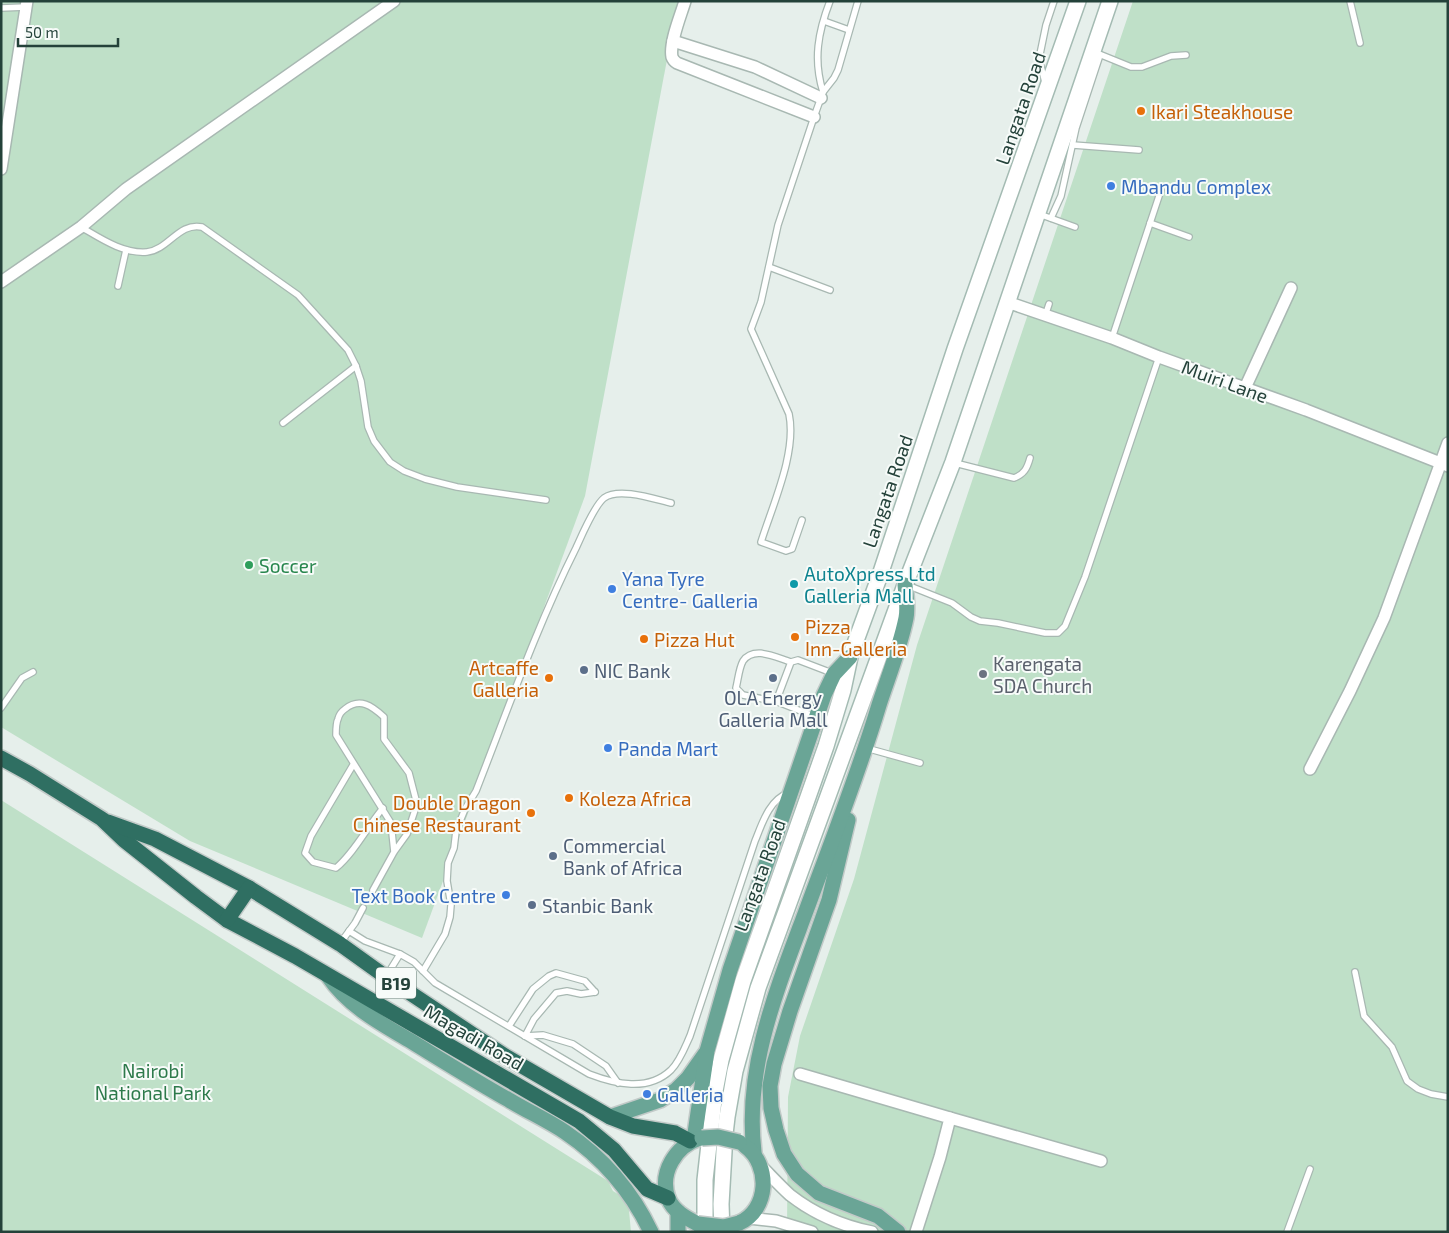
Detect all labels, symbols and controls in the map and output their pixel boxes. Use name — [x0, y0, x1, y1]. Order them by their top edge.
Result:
scale bar — [18, 15, 118, 47]
text: 50 m — [25, 23, 59, 41]
street label: Langata Road — [990, 49, 1050, 167]
place label: Ikari Steakhouse — [1151, 100, 1293, 123]
marker: Ikari Steakhouse — [1135, 105, 1147, 117]
place label: Mbandu Complex — [1121, 175, 1271, 198]
marker: Mbandu Complex — [1105, 180, 1117, 192]
street label: Muiri Lane — [1179, 355, 1271, 407]
street label: Langata Road — [857, 432, 917, 550]
place label: Soccer — [259, 554, 317, 577]
marker: Soccer — [243, 559, 255, 571]
place label: AutoXpress Ltd Galleria Mall — [804, 562, 936, 607]
place label: Yana Tyre Centre- Galleria — [622, 567, 758, 612]
marker: AutoXpress Ltd Galleria Mall — [788, 578, 800, 590]
marker: Yana Tyre Centre- Galleria — [606, 583, 618, 595]
place label: Pizza Inn-Galleria — [805, 615, 907, 660]
place label: Pizza Hut — [654, 628, 735, 651]
marker: Pizza Inn-Galleria — [789, 631, 801, 643]
marker: Pizza Hut — [638, 633, 650, 645]
place label: Karengata SDA Church — [993, 652, 1092, 697]
place label: Artcaffe Galleria — [469, 656, 539, 701]
place label: NIC Bank — [594, 659, 671, 682]
marker: NIC Bank — [578, 664, 590, 676]
marker: Karengata SDA Church — [977, 668, 989, 680]
marker: Artcaffe Galleria — [543, 672, 555, 684]
marker: OLA Energy Galleria Mall — [767, 672, 779, 684]
place label: OLA Energy Galleria Mall — [718, 686, 828, 731]
place label: Panda Mart — [618, 737, 718, 760]
marker: Panda Mart — [602, 742, 614, 754]
place label: Koleza Africa — [579, 787, 691, 810]
place label: Double Dragon Chinese Restaurant — [353, 791, 521, 836]
marker: Koleza Africa — [563, 792, 575, 804]
marker: Double Dragon Chinese Restaurant — [525, 807, 537, 819]
street label: Langata Road — [728, 816, 790, 934]
place label: Commercial Bank of Africa — [563, 834, 682, 879]
marker: Commercial Bank of Africa — [547, 850, 559, 862]
place label: Text Book Centre — [351, 884, 496, 907]
marker: Text Book Centre — [500, 889, 512, 901]
place label: Stanbic Bank — [542, 894, 654, 917]
marker: Stanbic Bank — [526, 899, 538, 911]
road number: B19 — [376, 968, 416, 998]
street label: Magadi Road — [420, 999, 528, 1075]
park label: Nairobi National Park — [95, 1059, 211, 1104]
place label: Galleria — [657, 1083, 724, 1106]
marker: Galleria — [641, 1088, 653, 1100]

